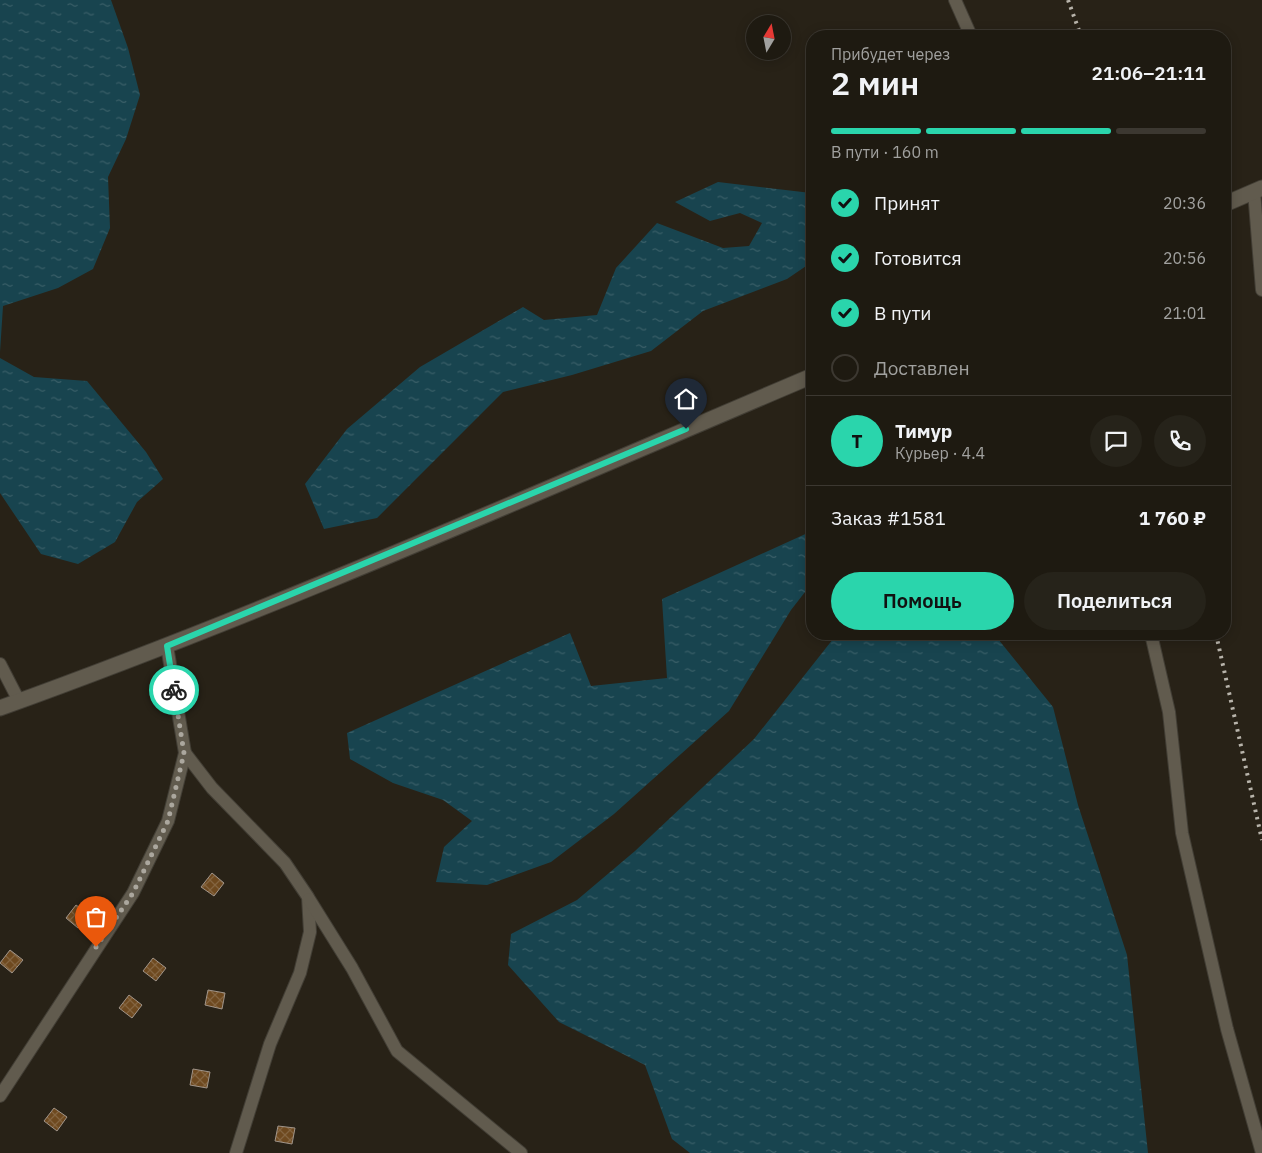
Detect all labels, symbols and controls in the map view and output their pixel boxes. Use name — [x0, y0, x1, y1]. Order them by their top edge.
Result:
north arrow — [746, 15, 791, 60]
map controls — [746, 15, 791, 60]
text: Прибудет через — [831, 44, 950, 64]
text: 21:06–21:11 — [1092, 61, 1206, 85]
text: 2 мин — [831, 62, 919, 104]
text: В пути · 160 m — [831, 142, 939, 162]
icon: check — [831, 189, 859, 217]
text: Принят — [874, 191, 940, 215]
text: 20:36 — [1163, 193, 1206, 213]
icon: check — [831, 244, 859, 272]
text: Готовится — [874, 246, 962, 270]
text: 20:56 — [1163, 248, 1206, 268]
icon: check — [831, 299, 859, 327]
text: В пути — [874, 301, 932, 325]
text: 21:01 — [1163, 303, 1206, 323]
text: Доставлен — [874, 356, 970, 380]
pin — [665, 378, 707, 429]
icon: home — [672, 385, 700, 413]
button: chat — [1090, 415, 1142, 467]
button: phone — [1154, 415, 1206, 467]
text: Тимур — [895, 419, 952, 443]
text: Т — [851, 429, 863, 453]
text: Курьер · 4.4 — [895, 443, 985, 463]
text: Заказ #1581 — [831, 506, 946, 530]
text: 1 760 ₽ — [1139, 506, 1206, 530]
button: Помощь — [831, 572, 1014, 630]
button: Поделиться — [1024, 572, 1206, 630]
courier — [149, 665, 199, 715]
icon: bike — [160, 676, 188, 704]
pin — [75, 896, 117, 947]
icon: bag — [82, 903, 110, 931]

